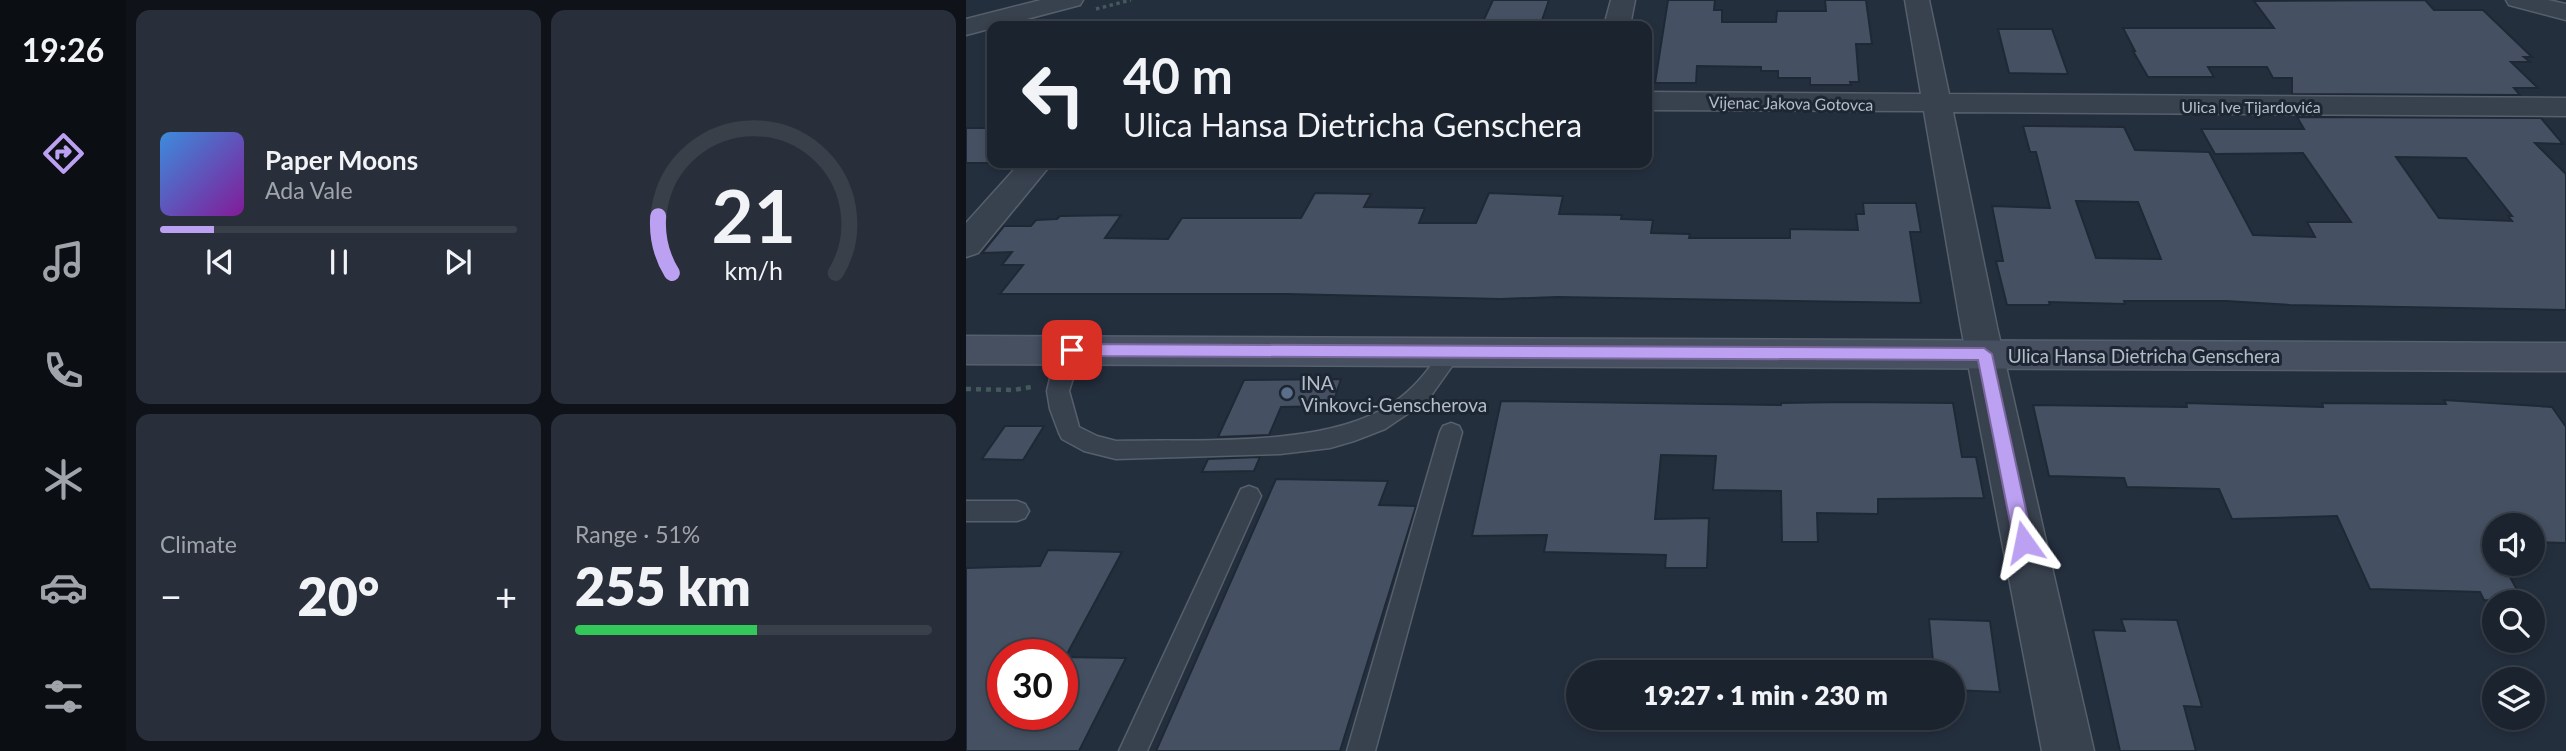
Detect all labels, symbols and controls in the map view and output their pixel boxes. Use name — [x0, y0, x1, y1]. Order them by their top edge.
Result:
text: 19:26 — [22, 30, 104, 69]
text: 40 m — [1123, 46, 1233, 104]
icon: left — [1008, 49, 1099, 140]
street label: Vijenac Jakova Gotovca — [1708, 92, 1874, 114]
street label: Ulica Ive Tijardovića — [2181, 97, 2321, 116]
text: Ulica Hansa Dietricha Genschera — [1123, 105, 1582, 144]
icon: directions — [39, 129, 88, 178]
text: Paper Moons — [265, 144, 418, 176]
text: 21 — [711, 171, 796, 259]
text: Ada Vale — [265, 176, 353, 204]
icon: music — [39, 237, 88, 286]
icon: previous — [201, 243, 239, 281]
icon: pause — [320, 243, 358, 281]
icon: next — [439, 243, 477, 281]
text: km/h — [724, 255, 783, 285]
pin — [1042, 320, 1102, 380]
icon: arrive — [1053, 331, 1091, 369]
street label: Ulica Hansa Dietricha Genschera — [2008, 344, 2280, 367]
icon: phone — [39, 346, 88, 395]
place label: INA Vinkovci-Genscherova — [1301, 371, 1487, 416]
marker: INA Vinkovci-Genscherova — [1279, 385, 1295, 401]
icon: climate — [39, 455, 88, 504]
position arrow — [1987, 505, 2061, 579]
map controls — [2482, 513, 2545, 730]
button: sound — [2482, 513, 2545, 576]
text: Range · 51% — [575, 520, 700, 548]
text: Climate — [160, 530, 237, 558]
text: 255 km — [575, 555, 751, 617]
icon: car — [39, 563, 88, 612]
text: 20° — [298, 565, 379, 627]
text: − — [160, 573, 182, 619]
text: + — [495, 573, 517, 619]
button: search — [2482, 590, 2545, 653]
speed limit sign: 30 — [987, 639, 1078, 730]
button: layers — [2482, 667, 2545, 730]
icon: filters — [39, 672, 88, 721]
text: 19:27 · 1 min · 230 m — [1643, 679, 1888, 711]

